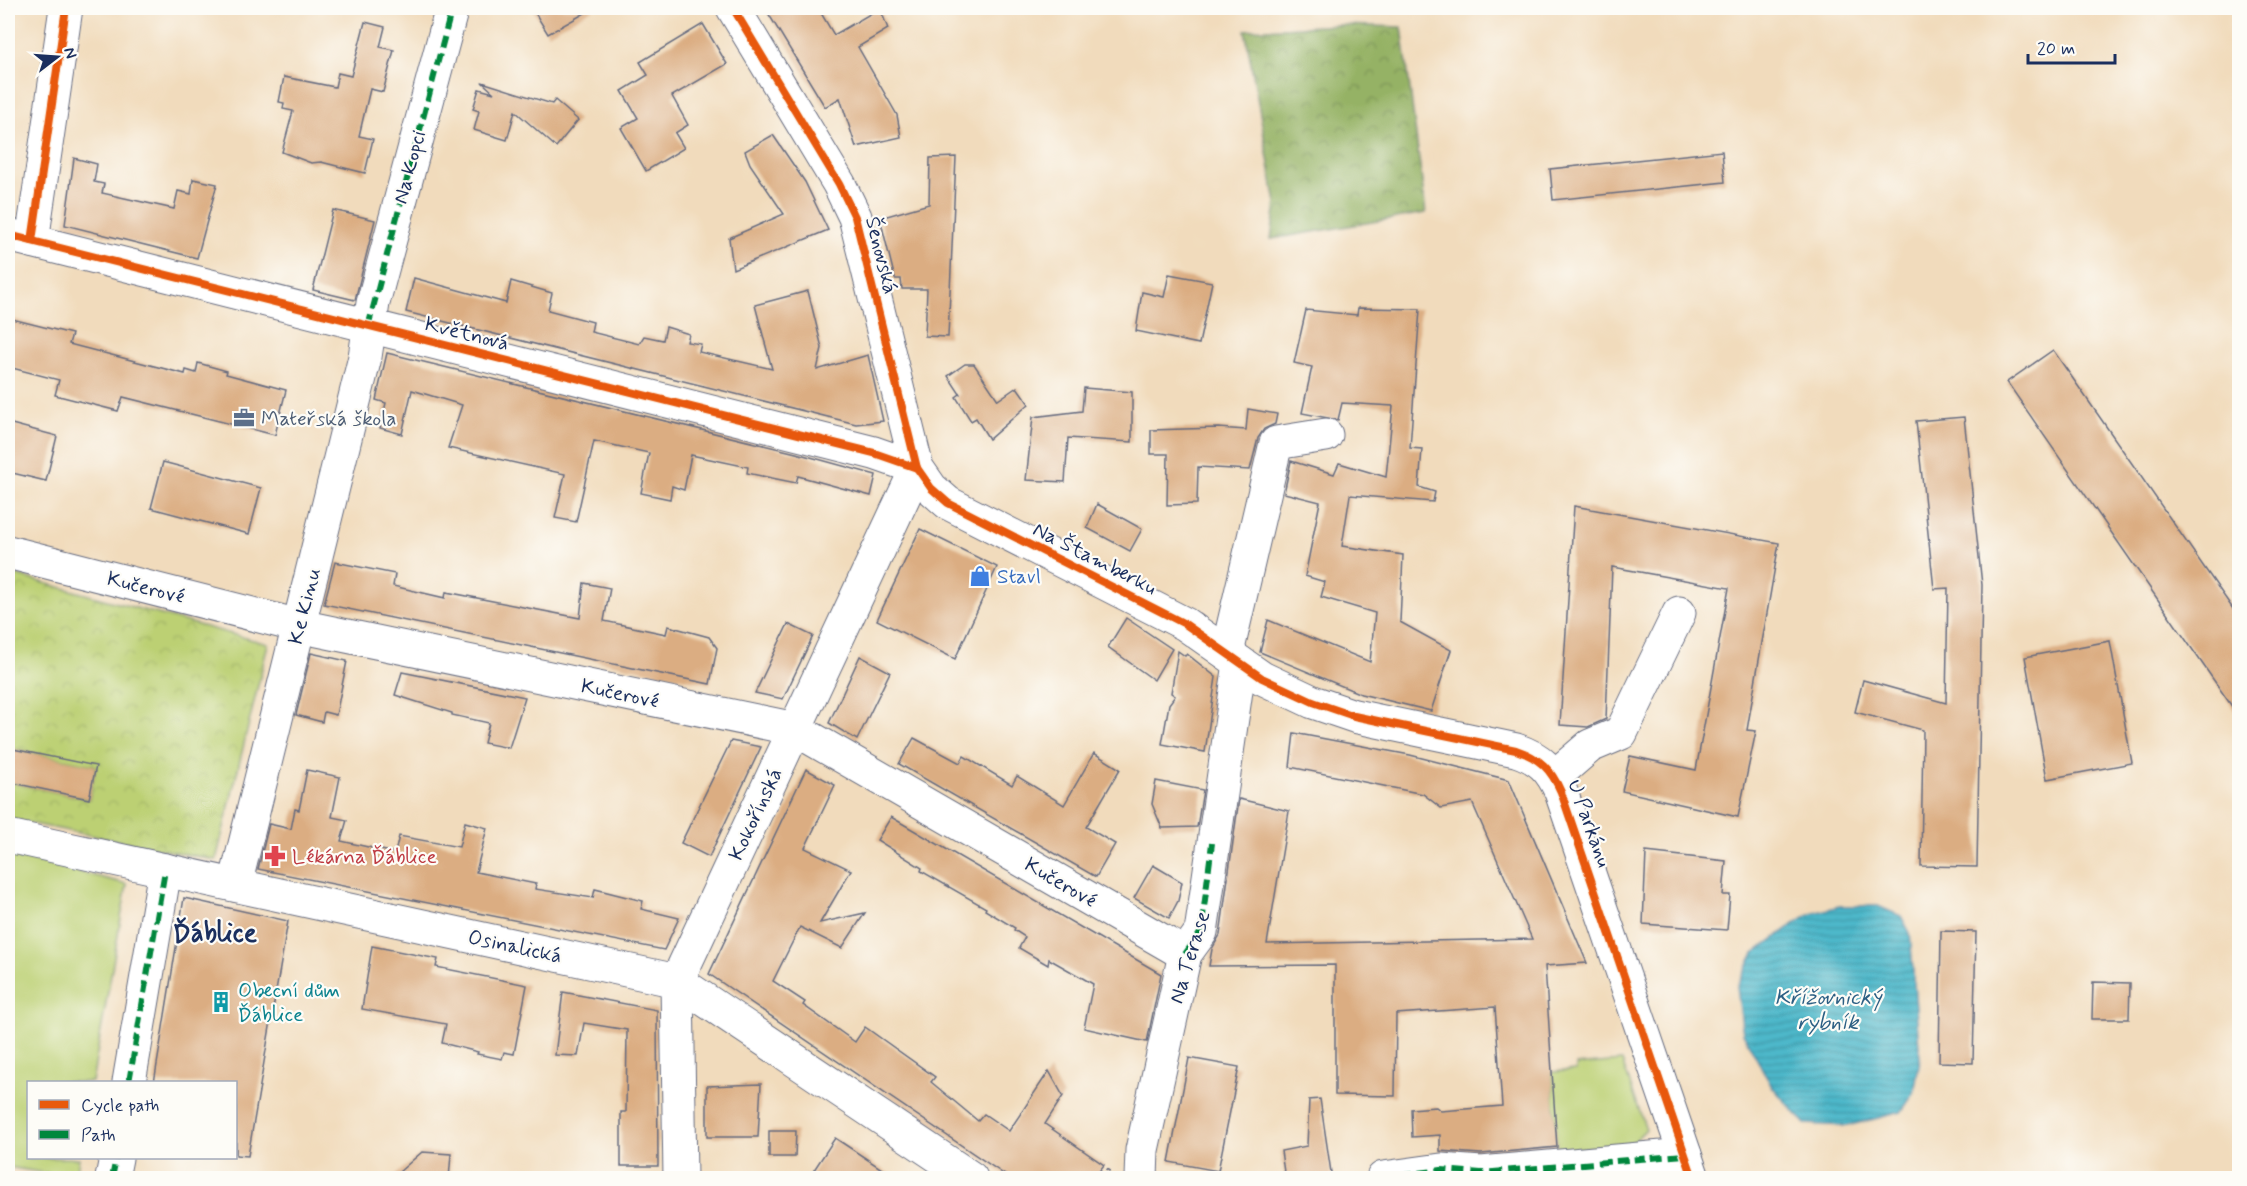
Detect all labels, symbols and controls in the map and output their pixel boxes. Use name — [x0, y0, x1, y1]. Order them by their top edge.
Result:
north arrow — [27, 27, 87, 87]
scale bar — [2028, 27, 2115, 65]
text: 20 m — [2037, 37, 2075, 61]
text: N — [58, 45, 82, 61]
street label: Na Kopci — [387, 127, 433, 207]
street label: Šenovská — [858, 214, 904, 297]
street label: Květnová — [422, 310, 512, 358]
place label: Mateřská škola — [261, 405, 397, 433]
office icon: Mateřská škola — [232, 406, 256, 430]
street label: Na Štamberku — [1028, 516, 1161, 602]
place label: Stavl — [997, 563, 1041, 591]
shop icon: Stavl — [968, 564, 992, 588]
street label: Kučerové — [104, 565, 187, 611]
street label: Ke Kinu — [282, 565, 328, 647]
street label: Kučerové — [578, 672, 661, 716]
street label: Kokořínská — [722, 764, 790, 865]
street label: U Parkánu — [1560, 776, 1618, 871]
place label: Lékárna Ďáblice — [292, 843, 437, 871]
pharmacy icon: Lékárna Ďáblice — [263, 844, 287, 868]
street label: Kučerové — [1019, 851, 1102, 915]
street label: Na Terase — [1163, 908, 1217, 1007]
district label: Ďáblice — [173, 916, 257, 951]
street label: Osinalická — [465, 923, 564, 971]
place label: Obecní dům Ďáblice — [238, 977, 340, 1029]
water label: Křížovnický rybník — [1775, 984, 1884, 1037]
building icon: Obecní dům Ďáblice — [209, 990, 233, 1014]
legend — [27, 1081, 237, 1159]
text: Cycle path — [81, 1094, 159, 1118]
text: Path — [81, 1124, 116, 1148]

